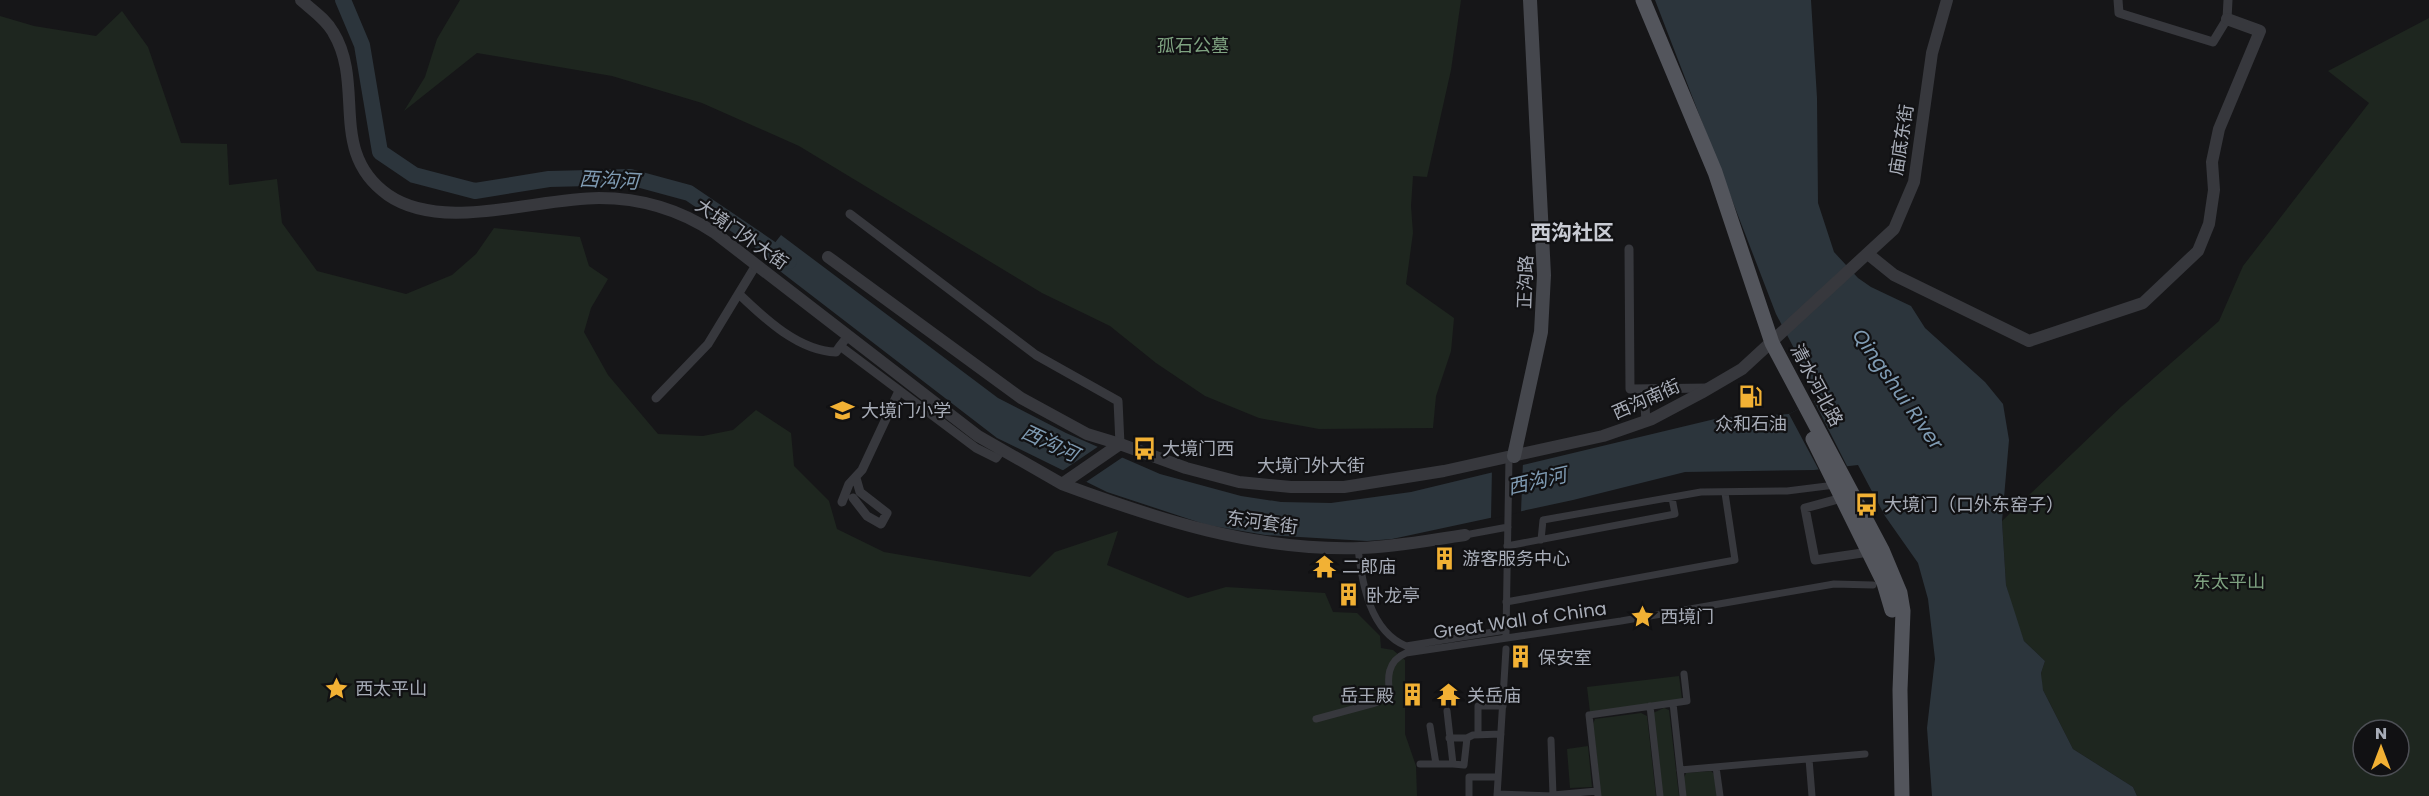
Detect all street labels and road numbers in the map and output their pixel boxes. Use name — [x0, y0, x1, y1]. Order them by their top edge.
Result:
street label: 庙底东街 — [1883, 102, 1919, 178]
street label: 大境门外大街 — [691, 193, 793, 275]
street label: 正沟路 — [1512, 255, 1538, 309]
street label: 清水河北路 — [1785, 339, 1849, 431]
street label: 西沟南街 — [1608, 373, 1684, 425]
street label: 大境门外大街 — [1257, 453, 1365, 478]
street label: 东河套街 — [1225, 505, 1299, 539]
street label: Great Wall of China — [1432, 595, 1608, 645]

